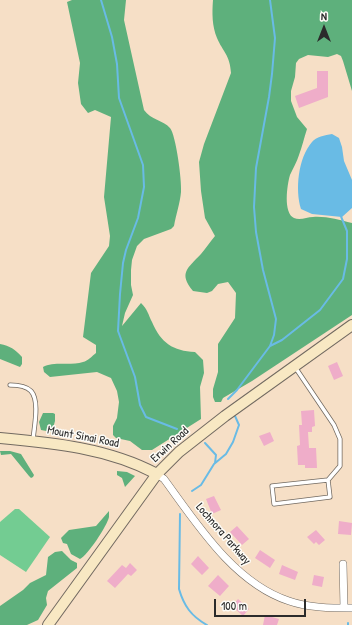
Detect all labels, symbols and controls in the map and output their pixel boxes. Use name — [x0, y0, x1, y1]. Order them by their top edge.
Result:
north arrow — [304, 8, 344, 48]
text: N — [321, 9, 327, 23]
street label: Mount Sinai Road — [46, 423, 120, 451]
street label: Erwin Road — [148, 424, 192, 466]
street label: Lochnora Parkway — [192, 500, 254, 568]
scale bar — [216, 591, 308, 617]
text: 100 m — [221, 597, 247, 614]

